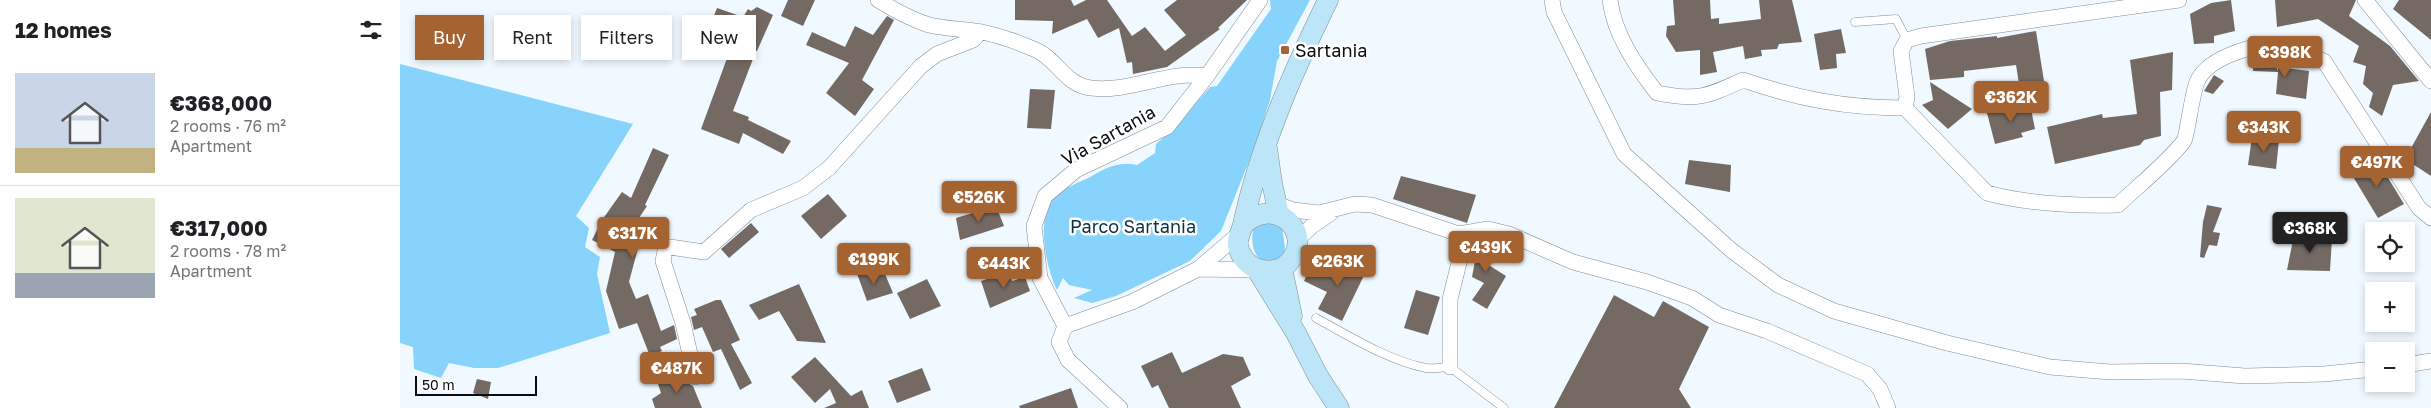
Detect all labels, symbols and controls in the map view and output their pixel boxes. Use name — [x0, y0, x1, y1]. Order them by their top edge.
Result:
chip: Buy — [415, 15, 484, 60]
chip: Rent — [494, 15, 571, 60]
chip: Filters — [581, 15, 672, 60]
chip: New — [682, 15, 756, 60]
icon: filters — [357, 16, 385, 44]
text: 12 homes — [15, 17, 112, 43]
pin: €398K — [2250, 36, 2320, 78]
place label: Sartania — [1295, 39, 1368, 61]
text: €398K — [2258, 42, 2312, 62]
marker: Sartania — [1279, 44, 1291, 56]
pin: €362K — [1976, 80, 2046, 123]
text: €362K — [1985, 87, 2037, 107]
text: €368,000 — [170, 90, 272, 116]
icon: home — [55, 93, 115, 153]
street label: Via Sartania — [1057, 100, 1159, 170]
pin: €343K — [2229, 110, 2299, 153]
text: 2 rooms · 76 m² — [170, 116, 286, 136]
text: €343K — [2238, 117, 2290, 137]
text: Apartment — [170, 136, 252, 156]
pin: €497K — [2342, 146, 2412, 188]
text: €497K — [2351, 152, 2403, 172]
pin: €526K — [944, 180, 1014, 223]
text: €526K — [953, 187, 1005, 207]
pin: €368K — [2275, 212, 2345, 254]
text: €317,000 — [170, 215, 268, 241]
park label: Parco Sartania — [1070, 215, 1196, 237]
pin: €317K — [598, 216, 668, 259]
icon: home — [55, 218, 115, 278]
text: €368K — [2283, 218, 2337, 238]
map controls — [2365, 222, 2415, 392]
button: locate — [2365, 222, 2415, 272]
text: €317K — [608, 223, 658, 243]
pin: €439K — [1451, 230, 1521, 273]
text: €439K — [1460, 237, 1512, 257]
text: 2 rooms · 78 m² — [170, 241, 286, 261]
pin: €199K — [839, 242, 909, 285]
pin: €263K — [1303, 244, 1373, 287]
pin: €443K — [969, 246, 1039, 289]
text: €199K — [848, 249, 900, 269]
text: €263K — [1312, 251, 1364, 271]
text: €443K — [978, 253, 1030, 273]
text: Apartment — [170, 261, 252, 281]
button: + — [2365, 282, 2415, 332]
button: − — [2365, 342, 2415, 392]
pin: €487K — [642, 352, 712, 394]
text: €487K — [651, 358, 703, 378]
scale bar — [415, 373, 538, 396]
text: 50 m — [422, 376, 455, 393]

